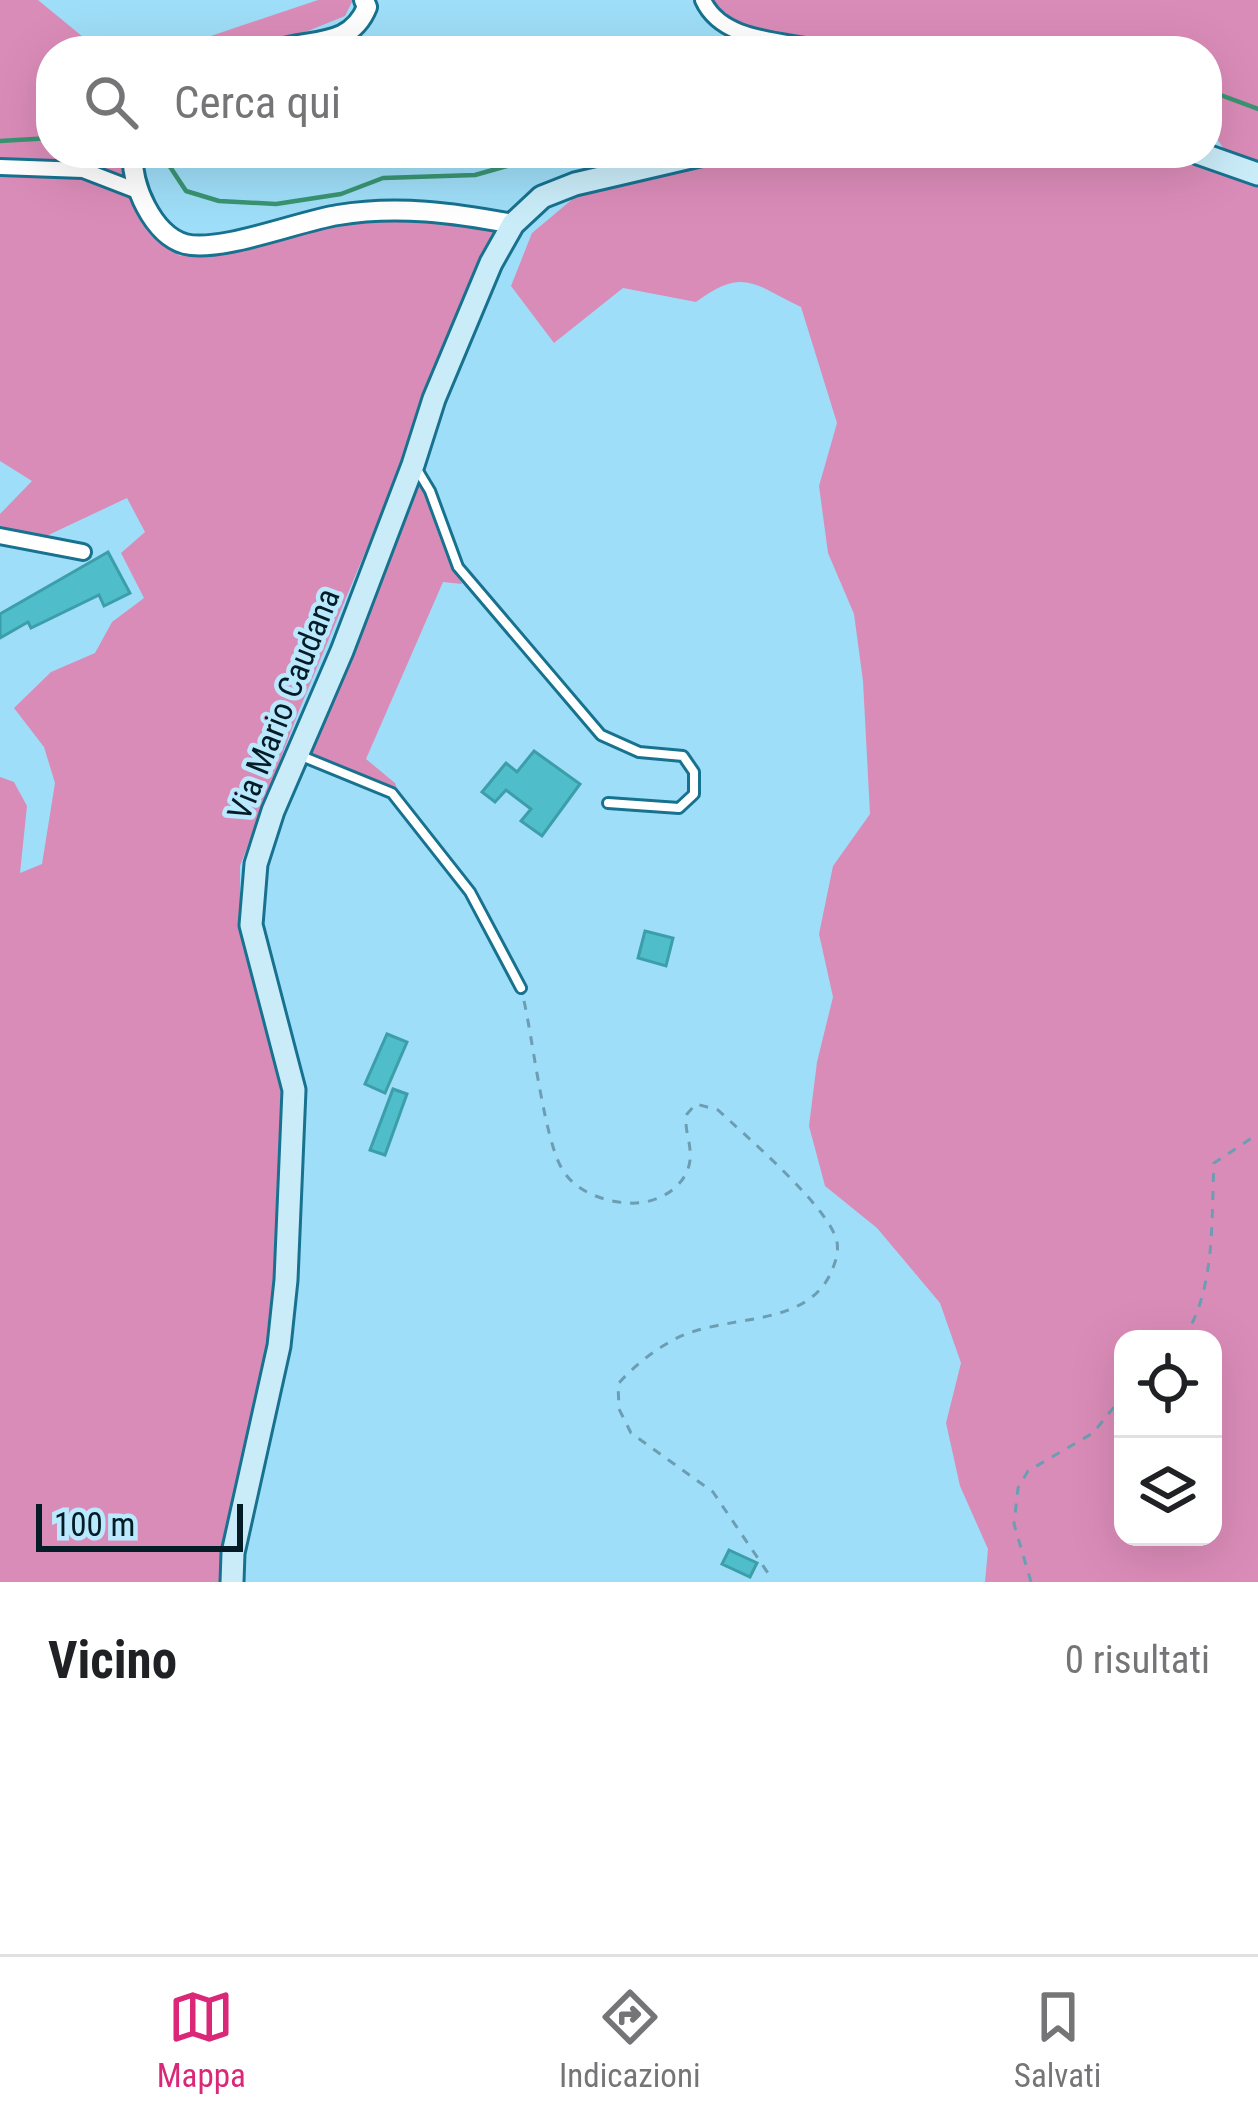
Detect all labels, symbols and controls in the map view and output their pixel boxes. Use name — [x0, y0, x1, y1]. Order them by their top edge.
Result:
search box — [36, 36, 1222, 168]
icon: search — [78, 69, 144, 135]
text: Cerca qui — [174, 76, 341, 129]
street label: Via Mario Caudana — [219, 583, 348, 826]
map controls — [1114, 1330, 1222, 1546]
button: locate — [1114, 1330, 1222, 1438]
button: layers — [1114, 1438, 1222, 1546]
scale bar — [36, 1498, 243, 1551]
text: 100 m — [54, 1505, 135, 1544]
text: Vicino — [48, 1631, 177, 1690]
text: 0 risultati — [1065, 1637, 1210, 1683]
tab: Mappa — [157, 1984, 246, 2095]
tab: Indicazioni — [559, 1984, 700, 2095]
tab: Salvati — [1014, 1984, 1101, 2095]

